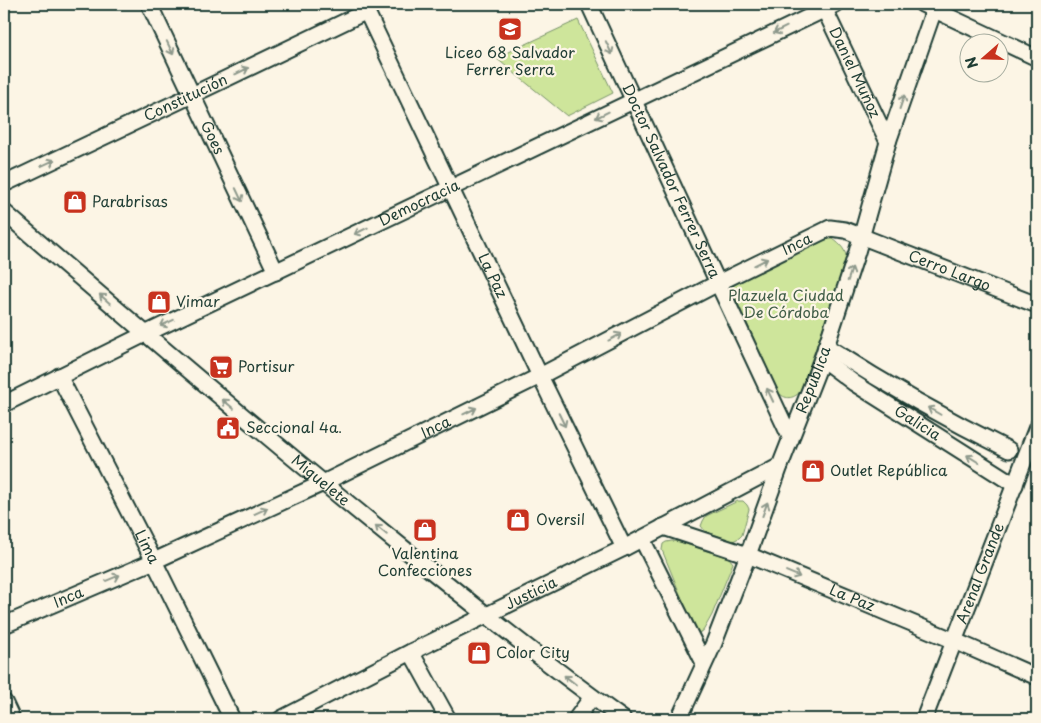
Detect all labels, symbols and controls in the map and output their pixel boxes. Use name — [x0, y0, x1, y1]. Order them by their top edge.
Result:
school or university icon: Liceo 68 Salvador Ferrer Serra — [497, 16, 523, 42]
street label: Daniel Muñoz — [825, 23, 888, 122]
one-way arrow — [773, 25, 788, 35]
north arrow — [958, 32, 1008, 82]
one-way arrow — [166, 40, 175, 55]
place label: Liceo 68 Salvador Ferrer Serra — [445, 40, 575, 80]
one-way arrow — [605, 40, 615, 55]
text: N — [960, 54, 983, 71]
one-way arrow — [234, 66, 249, 75]
street label: Constitución — [139, 67, 231, 126]
street label: Doctor Salvador Ferrer Serra — [617, 79, 727, 282]
one-way arrow — [898, 95, 907, 110]
one-way arrow — [595, 111, 610, 121]
street label: Goes — [196, 116, 232, 158]
one-way arrow — [40, 158, 55, 167]
street label: Democracia — [374, 172, 464, 231]
one-way arrow — [235, 187, 245, 202]
shop icon: Parabrisas — [62, 189, 88, 215]
place label: Parabrisas — [92, 189, 168, 212]
street label: Inca — [777, 225, 816, 260]
one-way arrow — [354, 227, 369, 236]
street label: Cerro Largo — [905, 243, 995, 296]
street label: La Paz — [473, 249, 514, 301]
one-way arrow — [754, 257, 769, 267]
one-way arrow — [845, 266, 855, 282]
park label: Plazuela Ciudad De Córdoba — [728, 283, 844, 323]
shop icon: Vimar — [146, 289, 172, 315]
place label: Vimar — [176, 289, 220, 312]
one-way arrow — [98, 293, 111, 304]
one-way arrow — [160, 319, 175, 329]
one-way arrow — [607, 332, 622, 341]
street label: República — [789, 343, 836, 416]
supermarket icon: Portisur — [208, 354, 234, 380]
place label: Portisur — [238, 354, 295, 377]
one-way arrow — [765, 388, 775, 403]
one-way arrow — [222, 398, 235, 410]
street label: Galicia — [890, 398, 947, 446]
one-way arrow — [462, 406, 477, 415]
one-way arrow — [928, 406, 942, 416]
street label: Inca — [416, 409, 455, 443]
one-way arrow — [558, 412, 567, 427]
public building icon: Seccional 4a. — [215, 415, 241, 441]
place label: Seccional 4a. — [246, 415, 342, 438]
street label: Miguelete — [287, 448, 356, 511]
one-way arrow — [967, 454, 981, 464]
shop icon: Outlet República — [800, 458, 826, 484]
place label: Outlet República — [830, 458, 948, 481]
one-way arrow — [761, 502, 770, 517]
one-way arrow — [253, 506, 268, 516]
shop icon: Oversil — [505, 507, 531, 533]
place label: Oversil — [536, 507, 585, 530]
shop icon: Valentina Confecciones — [412, 517, 438, 543]
street label: Arenal Grande — [949, 519, 1009, 627]
one-way arrow — [374, 524, 387, 535]
street label: Lima — [130, 525, 167, 568]
place label: Valentina Confecciones — [378, 541, 472, 581]
street label: Justicia — [501, 569, 561, 614]
one-way arrow — [785, 569, 800, 579]
one-way arrow — [105, 573, 120, 583]
street label: La Paz — [826, 577, 879, 616]
street label: Inca — [49, 579, 87, 613]
shop icon: Color City — [466, 640, 492, 666]
place label: Color City — [496, 640, 570, 663]
one-way arrow — [563, 675, 577, 685]

